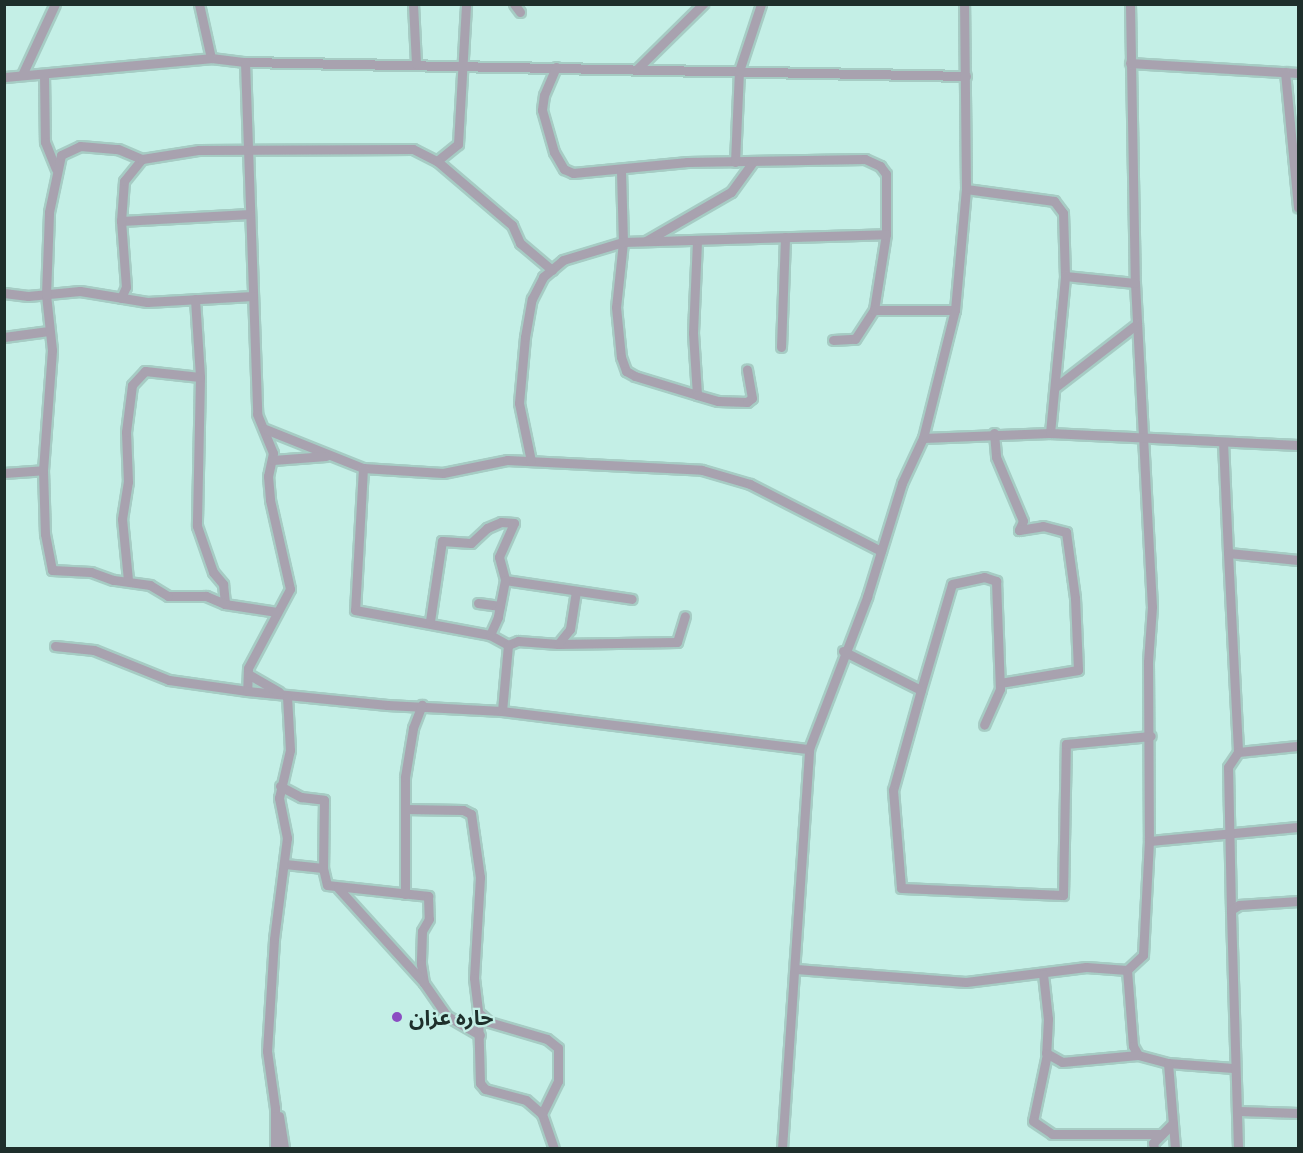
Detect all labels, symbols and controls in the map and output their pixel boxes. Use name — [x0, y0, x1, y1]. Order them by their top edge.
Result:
place label: حاره عزان — [409, 1004, 494, 1030]
marker: حاره عزان — [390, 1010, 404, 1024]

